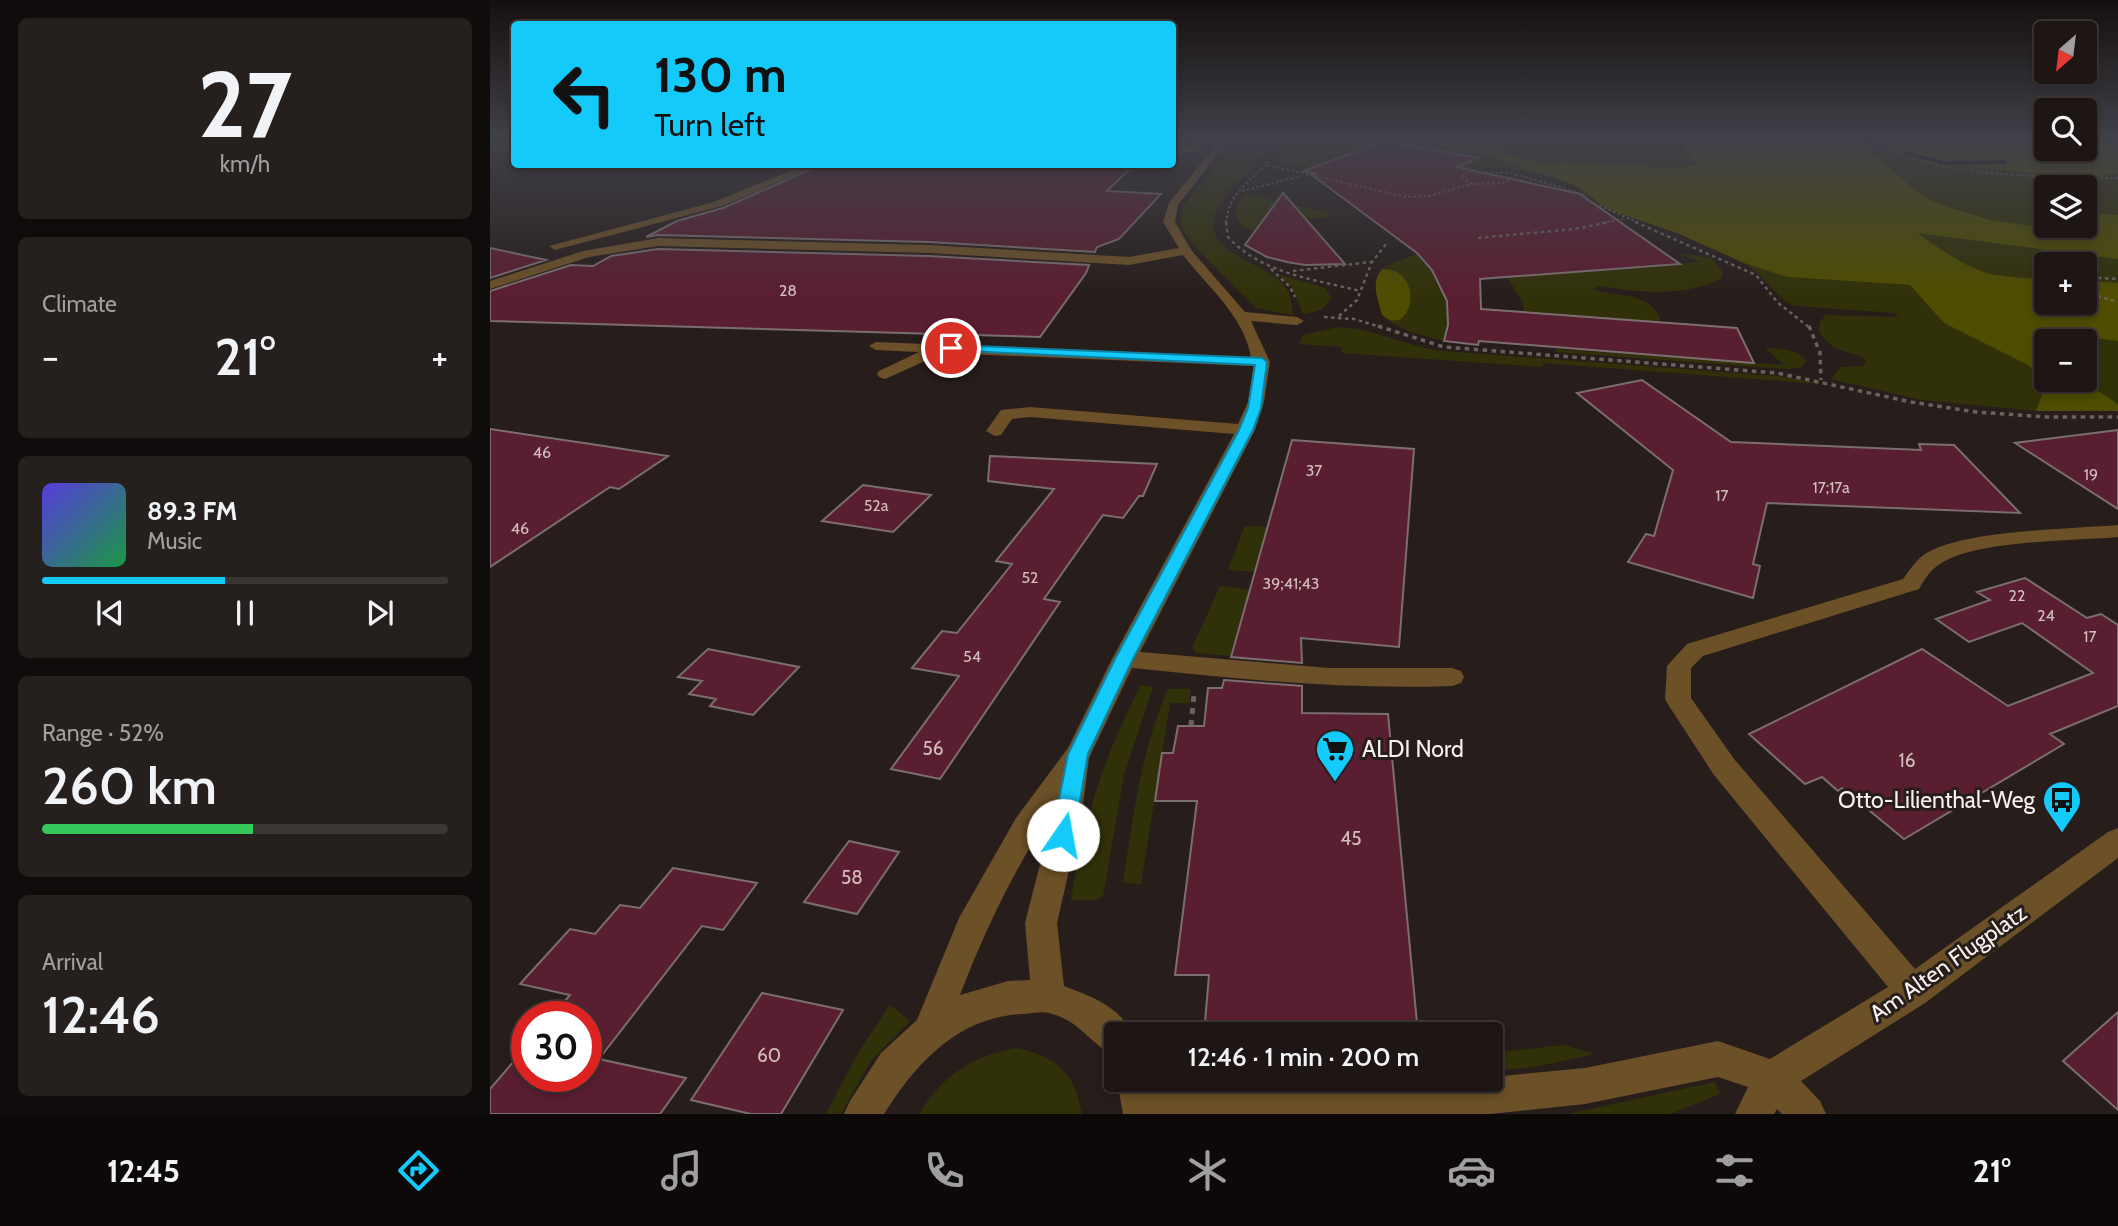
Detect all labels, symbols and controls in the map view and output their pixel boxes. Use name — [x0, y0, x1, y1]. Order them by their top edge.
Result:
north arrow — [2034, 21, 2096, 84]
map controls — [2034, 21, 2097, 392]
text: 130 m — [654, 45, 787, 104]
text: 27 — [198, 49, 292, 160]
icon: left — [539, 49, 630, 140]
button: search — [2034, 98, 2097, 161]
text: Turn left — [654, 105, 765, 144]
text: km/h — [220, 150, 270, 178]
button: layers — [2034, 175, 2097, 238]
button: + — [2034, 252, 2097, 315]
house number: 28 — [779, 281, 797, 300]
text: Climate — [42, 290, 117, 318]
pin — [921, 318, 981, 378]
text: 21° — [215, 325, 275, 388]
icon: arrive — [932, 329, 970, 367]
button: − — [2034, 329, 2097, 392]
text: − — [42, 333, 59, 380]
text: + — [431, 333, 448, 380]
house number: 46 — [533, 443, 551, 462]
house number: 37 — [1306, 461, 1322, 480]
house number: 19 — [2084, 465, 2098, 484]
house number: 17;17a — [1812, 478, 1850, 497]
house number: 17 — [1715, 486, 1729, 505]
text: 89.3 FM — [147, 495, 237, 527]
house number: 52a — [864, 496, 889, 515]
house number: 46 — [511, 519, 529, 538]
text: Music — [147, 527, 202, 555]
house number: 52 — [1021, 568, 1039, 587]
house number: 39;41;43 — [1262, 574, 1320, 593]
house number: 22 — [2009, 586, 2025, 605]
icon: previous — [91, 594, 129, 632]
icon: pause — [226, 594, 264, 632]
icon: next — [361, 594, 399, 632]
house number: 24 — [2037, 606, 2055, 625]
house number: 17 — [2083, 627, 2097, 646]
house number: 54 — [963, 647, 981, 666]
text: Range · 52% — [42, 719, 164, 747]
supermarket icon: ALDI Nord — [1314, 728, 1356, 783]
place label: ALDI Nord — [1362, 735, 1464, 763]
house number: 56 — [922, 737, 944, 760]
house number: 16 — [1899, 749, 1916, 772]
text: 260 km — [42, 754, 217, 817]
bus stop icon: Otto-Lilienthal-Weg — [2041, 779, 2083, 834]
place label: Otto-Lilienthal-Weg — [1838, 786, 2036, 814]
position arrow — [1026, 798, 1100, 872]
house number: 45 — [1340, 827, 1362, 850]
house number: 58 — [841, 866, 863, 889]
street label: Am Alten Flugplatz — [1864, 898, 2032, 1027]
text: Arrival — [42, 948, 103, 976]
text: 12:46 — [42, 983, 160, 1046]
speed limit sign: 30 — [511, 1001, 602, 1092]
text: 12:46 · 1 min · 200 m — [1188, 1041, 1419, 1073]
house number: 60 — [757, 1044, 781, 1067]
icon: directions — [394, 1146, 443, 1195]
icon: music — [657, 1146, 706, 1195]
icon: phone — [920, 1146, 969, 1195]
icon: climate — [1183, 1146, 1232, 1195]
icon: car — [1447, 1146, 1496, 1195]
icon: filters — [1710, 1146, 1759, 1195]
text: 12:45 — [107, 1151, 180, 1190]
text: 21° — [1973, 1151, 2011, 1190]

